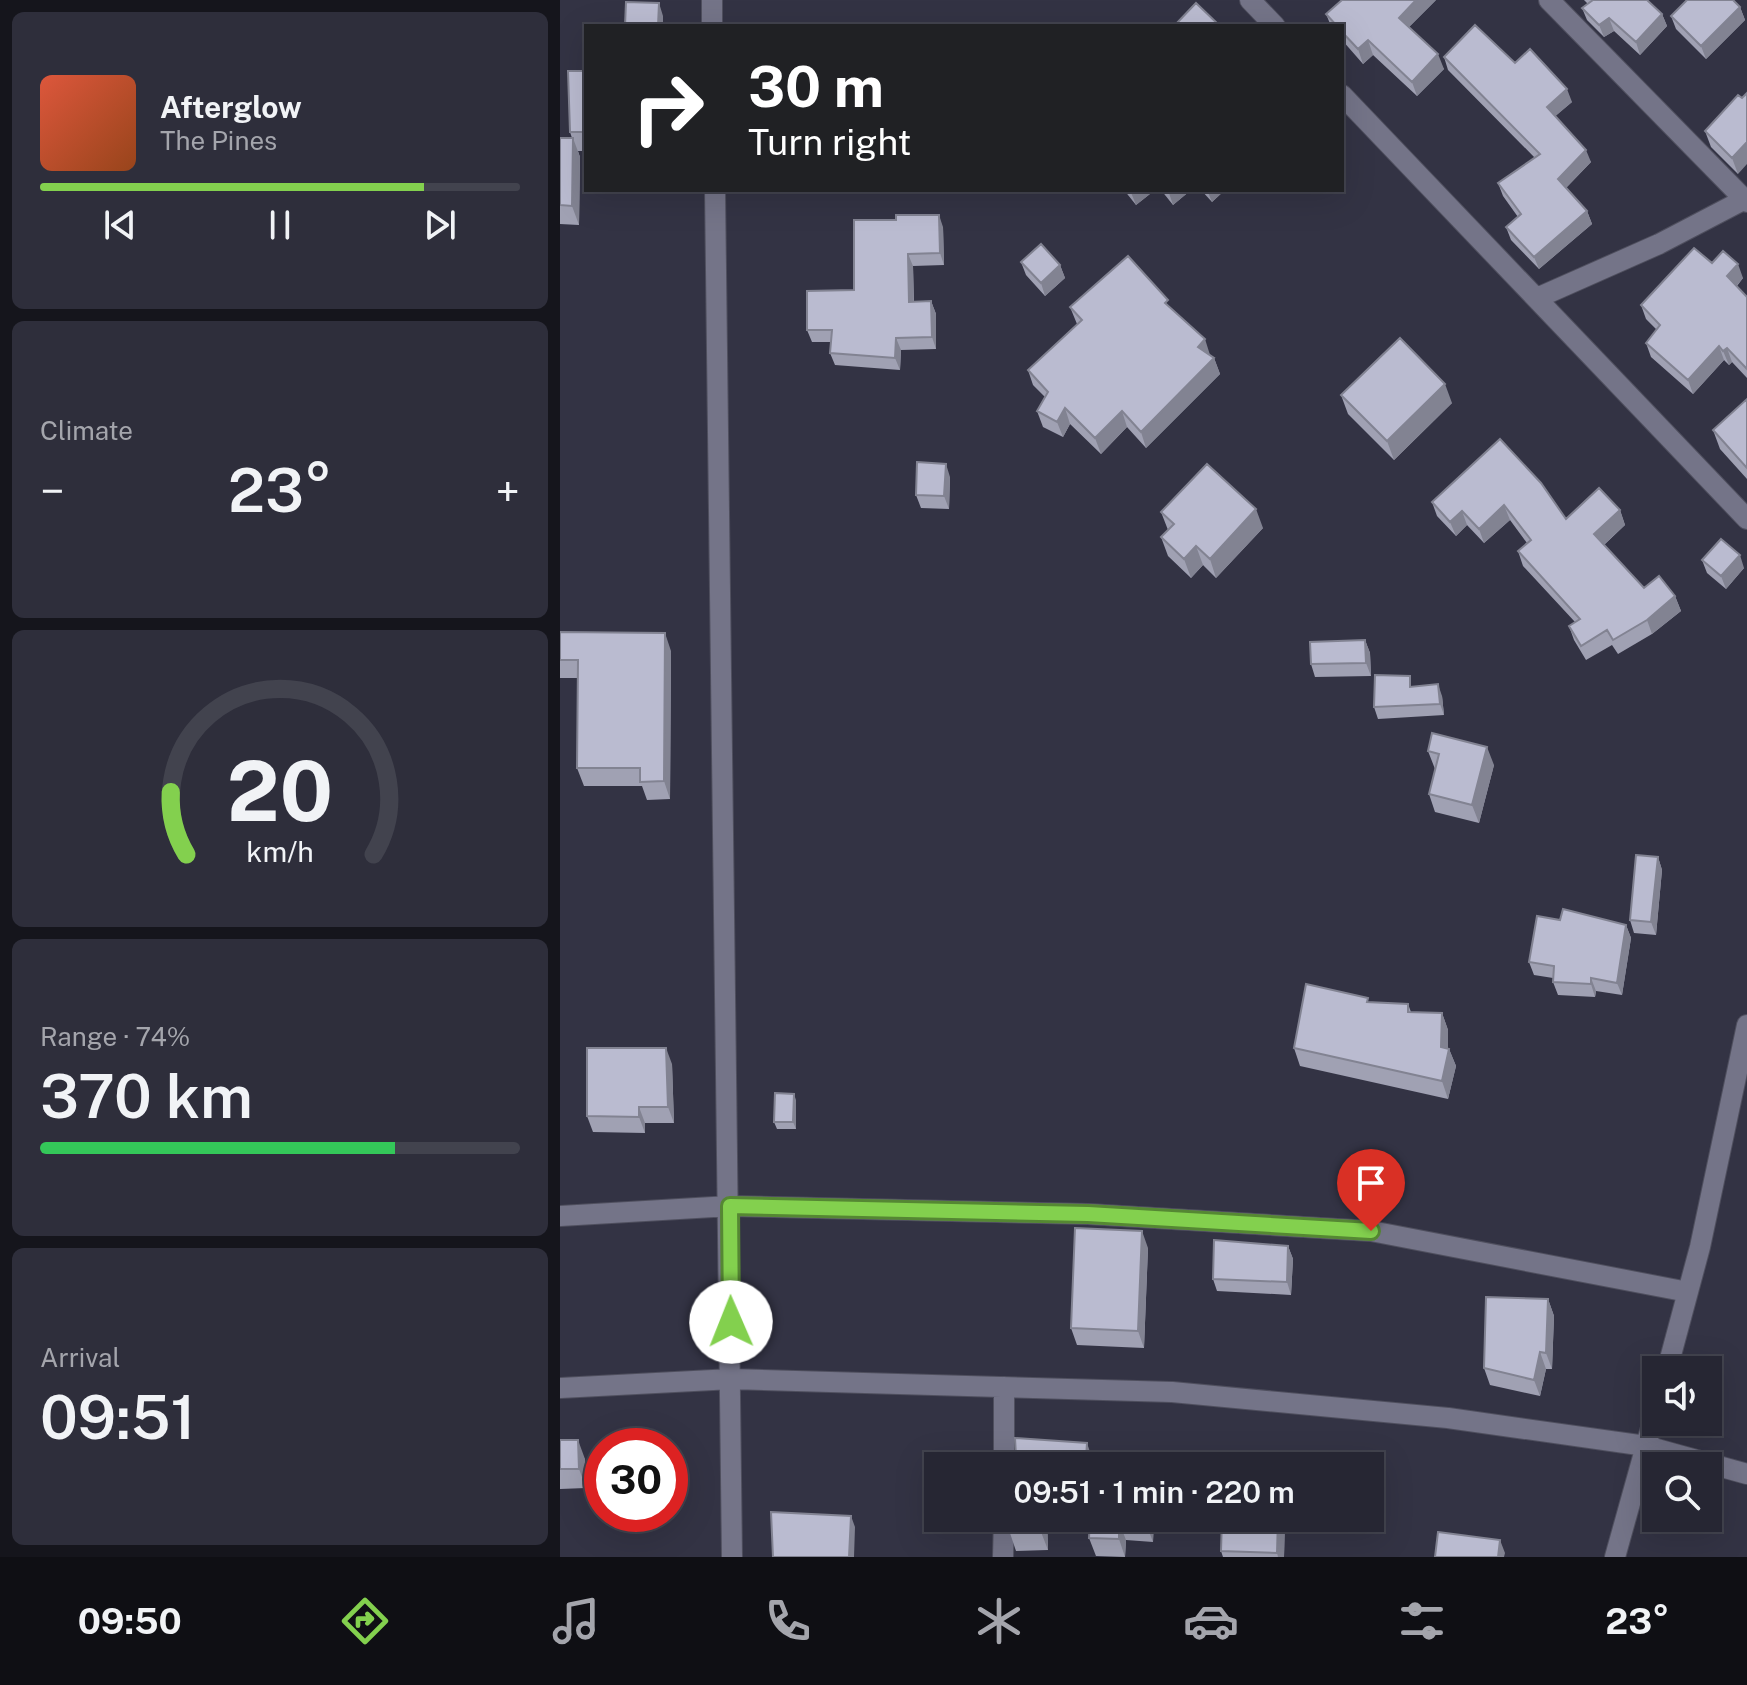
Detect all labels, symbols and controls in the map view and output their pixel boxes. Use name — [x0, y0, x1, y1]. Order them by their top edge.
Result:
text: 30 m — [748, 54, 884, 120]
icon: right — [616, 56, 720, 160]
text: Afterglow — [160, 89, 302, 125]
text: Turn right — [748, 121, 911, 163]
text: The Pines — [160, 125, 277, 156]
icon: previous — [98, 203, 142, 247]
icon: pause — [258, 203, 302, 247]
icon: next — [418, 203, 462, 247]
text: Climate — [40, 415, 133, 446]
text: 23° — [228, 455, 332, 526]
text: − — [40, 465, 64, 517]
text: + — [496, 465, 520, 517]
text: 20 — [227, 741, 333, 839]
text: km/h — [246, 835, 314, 868]
text: Range · 74% — [40, 1021, 190, 1052]
text: 370 km — [40, 1061, 253, 1132]
pin — [1337, 1149, 1405, 1231]
icon: arrive — [1349, 1161, 1393, 1205]
position arrow — [689, 1280, 773, 1364]
text: Arrival — [40, 1342, 120, 1373]
map controls — [1642, 1356, 1722, 1532]
button: sound — [1642, 1356, 1722, 1436]
text: 09:51 — [40, 1382, 196, 1453]
speed limit sign: 30 — [584, 1428, 688, 1532]
button: search — [1642, 1452, 1722, 1532]
text: 09:51 · 1 min · 220 m — [1013, 1474, 1295, 1510]
icon: directions — [337, 1593, 393, 1649]
icon: music — [548, 1593, 604, 1649]
icon: phone — [760, 1593, 816, 1649]
icon: climate — [971, 1593, 1027, 1649]
icon: car — [1183, 1593, 1239, 1649]
icon: filters — [1394, 1593, 1450, 1649]
text: 09:50 — [78, 1600, 182, 1642]
text: 23° — [1605, 1600, 1669, 1642]

